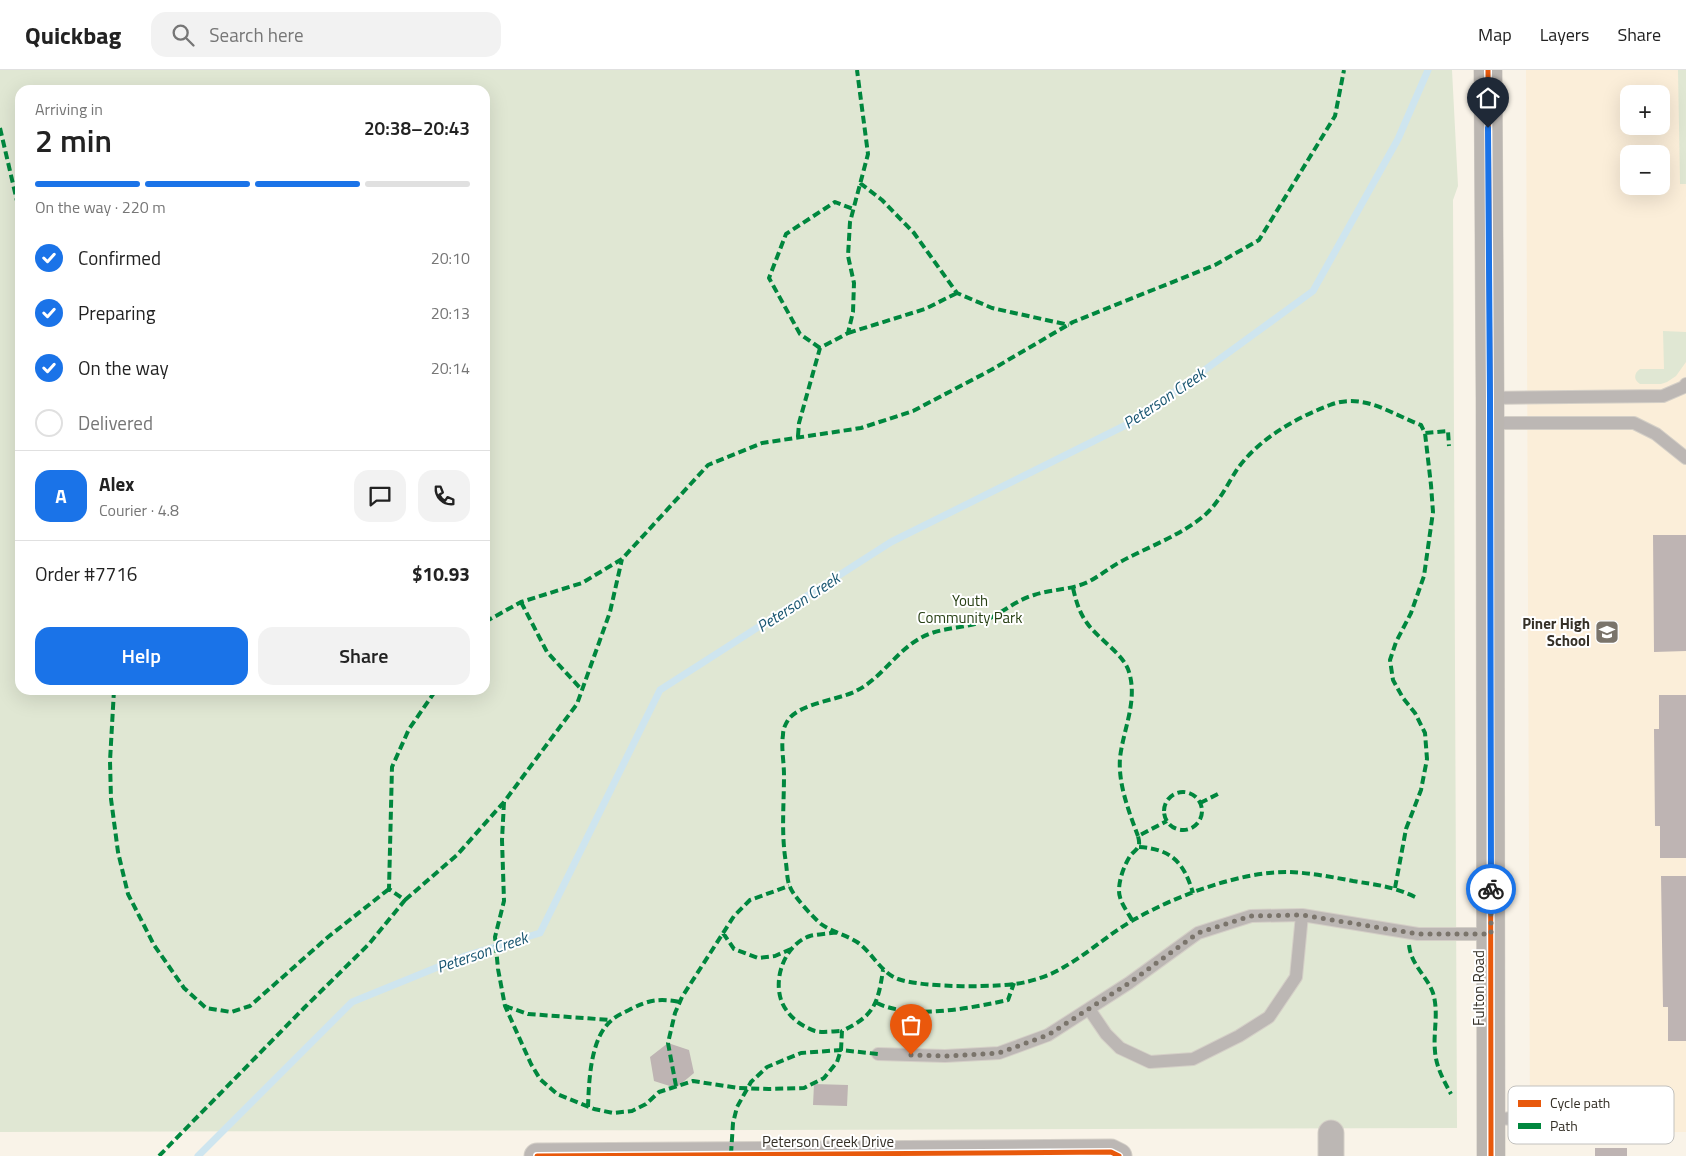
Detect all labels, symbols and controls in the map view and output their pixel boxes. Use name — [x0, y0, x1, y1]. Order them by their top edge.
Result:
search box — [151, 12, 501, 57]
text: Quickbag — [25, 17, 121, 53]
text: Search here — [209, 20, 304, 49]
icon: search — [169, 21, 197, 49]
text: Map — [1478, 21, 1512, 48]
text: Layers — [1540, 21, 1589, 48]
text: Share — [1617, 21, 1661, 48]
pin — [1467, 77, 1509, 128]
icon: home — [1474, 84, 1502, 112]
map controls — [1620, 85, 1670, 195]
button: + — [1620, 85, 1670, 135]
text: Arriving in — [35, 97, 103, 121]
text: 20:38–20:43 — [364, 113, 470, 142]
text: 2 min — [35, 116, 112, 164]
button: − — [1620, 145, 1670, 195]
text: On the way · 220 m — [35, 195, 166, 219]
text: Confirmed — [78, 243, 161, 272]
icon: check — [35, 244, 63, 272]
text: 20:10 — [431, 246, 470, 270]
text: Preparing — [78, 298, 155, 327]
icon: check — [35, 299, 63, 327]
text: 20:13 — [431, 301, 470, 325]
text: On the way — [78, 353, 169, 382]
icon: check — [35, 354, 63, 382]
text: 20:14 — [431, 356, 470, 380]
water label: Peterson Creek — [1118, 361, 1212, 434]
text: Delivered — [78, 408, 153, 437]
text: Alex — [99, 469, 134, 498]
button: chat — [354, 470, 406, 522]
button: phone — [418, 470, 470, 522]
text: A — [55, 481, 67, 510]
text: Courier · 4.8 — [99, 498, 179, 522]
text: Order #7716 — [35, 559, 137, 588]
text: $10.93 — [412, 559, 470, 588]
water label: Peterson Creek — [752, 565, 846, 638]
park label: Youth Community Park — [918, 589, 1022, 629]
place label: Piner High School — [1522, 612, 1590, 652]
school or university icon: Piner High School — [1594, 619, 1620, 645]
button: Help — [35, 627, 248, 685]
button: Share — [258, 627, 470, 685]
courier — [1466, 864, 1516, 914]
icon: bike — [1477, 875, 1505, 903]
water label: Peterson Creek — [433, 925, 532, 979]
street label: Fulton Road — [1467, 950, 1490, 1026]
pin — [890, 1004, 932, 1055]
icon: bag — [897, 1011, 925, 1039]
legend — [1508, 1086, 1674, 1144]
text: Cycle path — [1550, 1092, 1610, 1113]
text: Path — [1550, 1115, 1578, 1136]
street label: Peterson Creek Drive — [762, 1130, 894, 1153]

